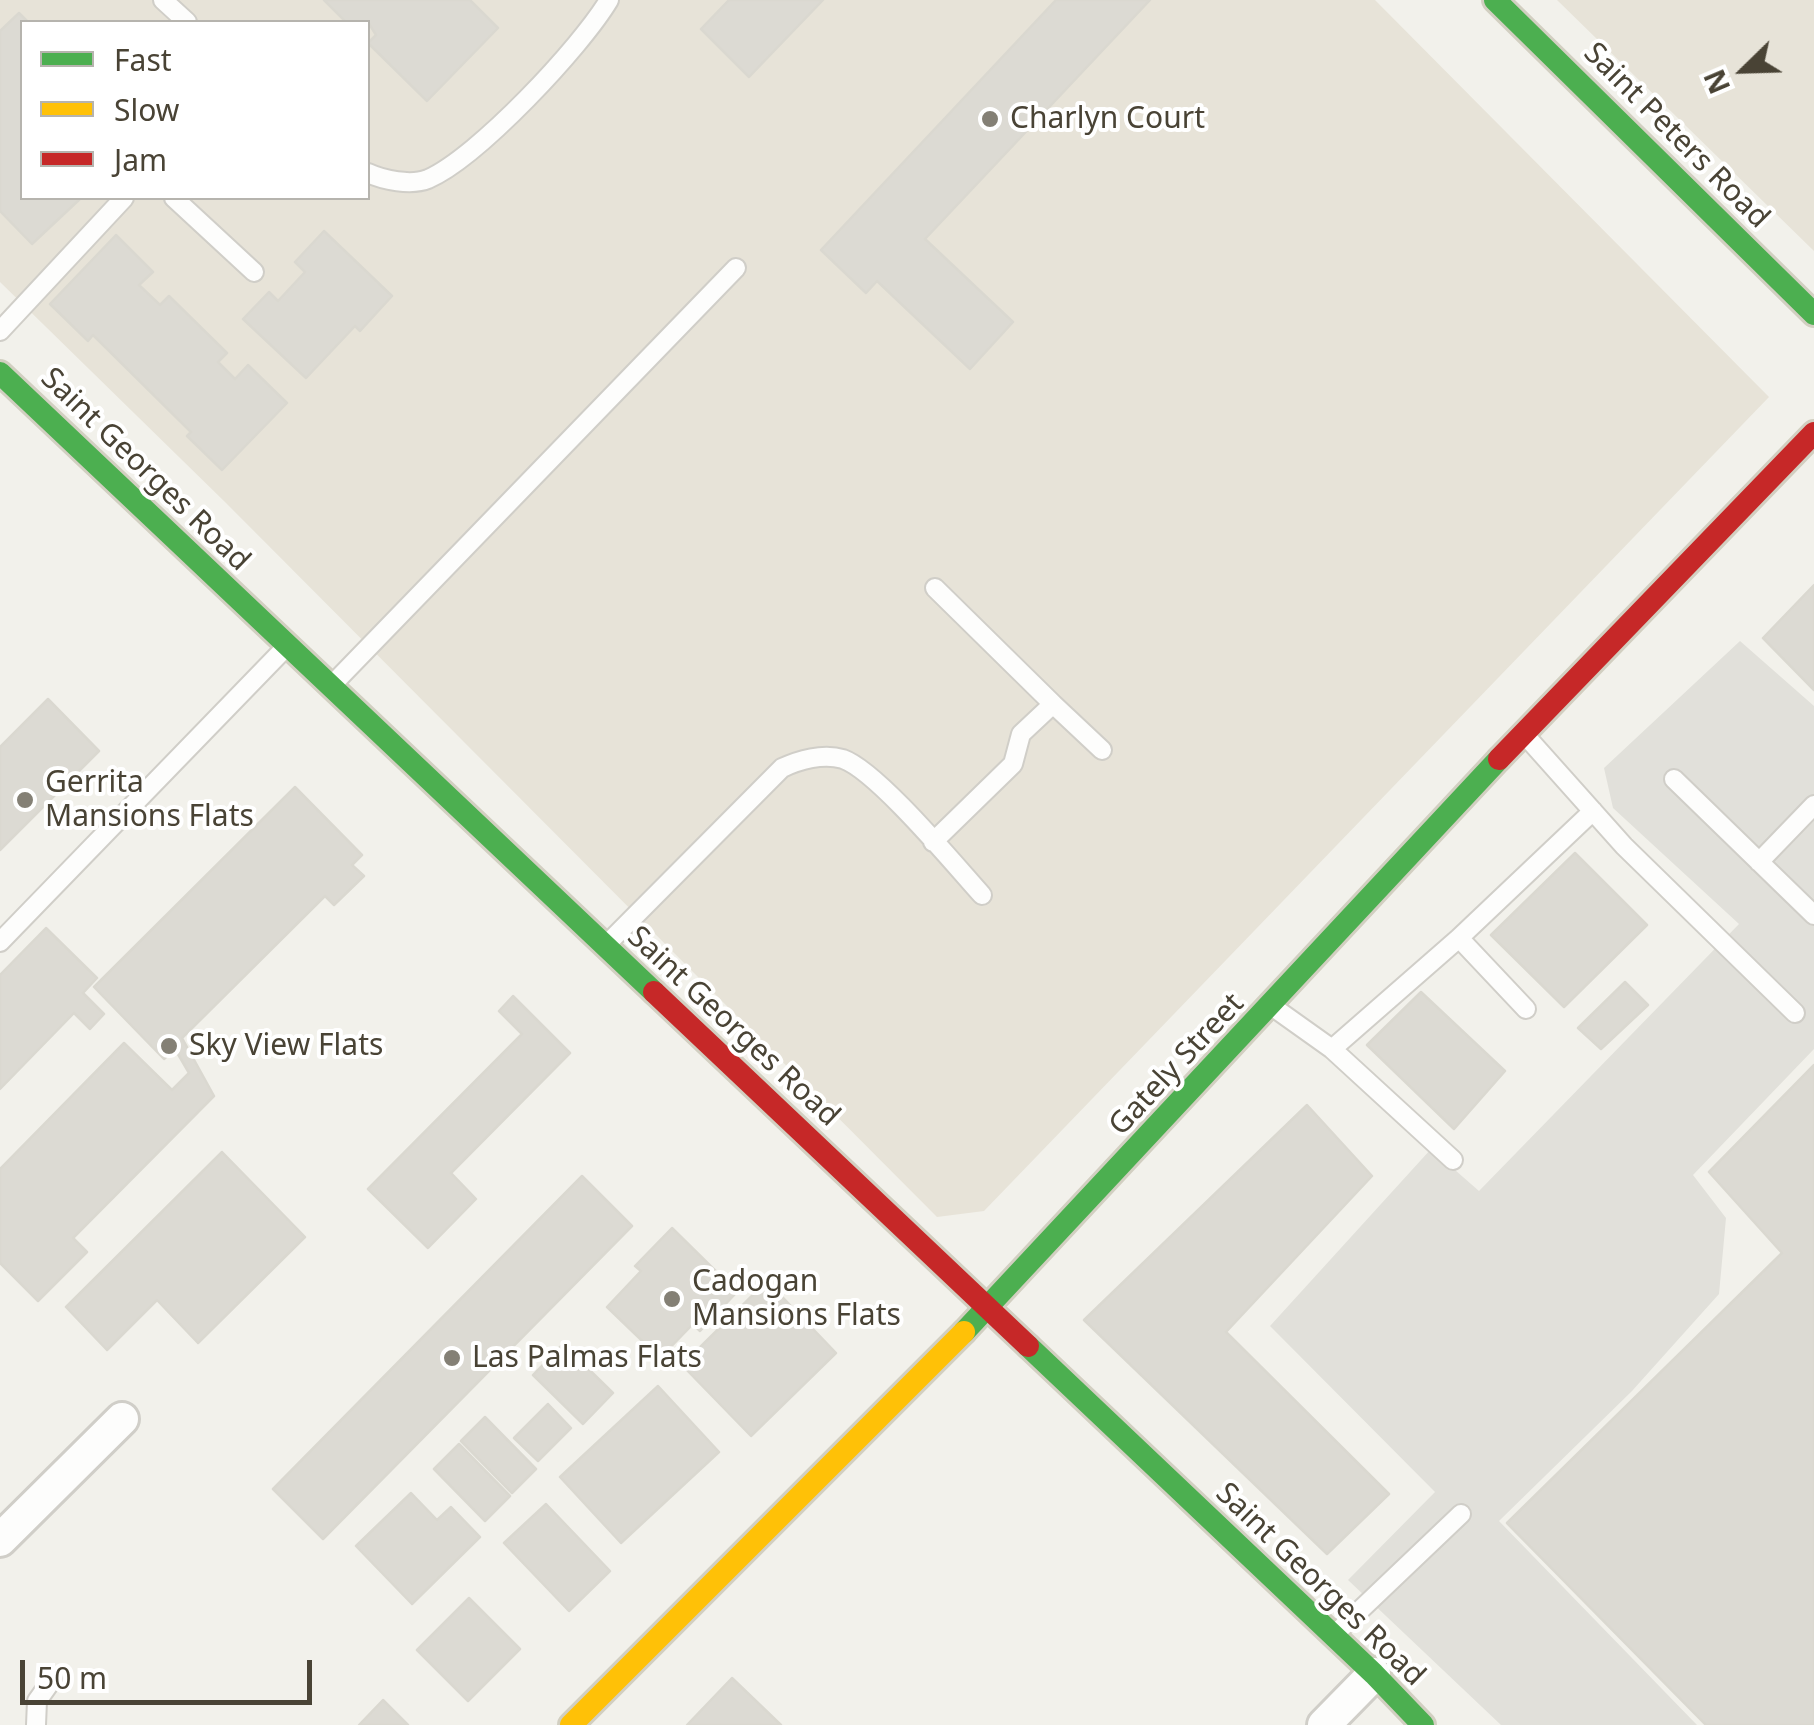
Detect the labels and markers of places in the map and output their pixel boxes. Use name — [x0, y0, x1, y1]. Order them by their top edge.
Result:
place label: Charlyn Court — [1010, 101, 1205, 137]
marker: Charlyn Court — [979, 108, 1001, 130]
place label: Gerrita Mansions Flats — [45, 765, 254, 836]
marker: Gerrita Mansions Flats — [14, 789, 36, 811]
place label: Sky View Flats — [189, 1028, 383, 1064]
marker: Sky View Flats — [158, 1035, 180, 1057]
place label: Cadogan Mansions Flats — [692, 1264, 901, 1334]
marker: Cadogan Mansions Flats — [661, 1288, 683, 1310]
place label: Las Palmas Flats — [472, 1340, 702, 1376]
marker: Las Palmas Flats — [441, 1347, 463, 1369]

